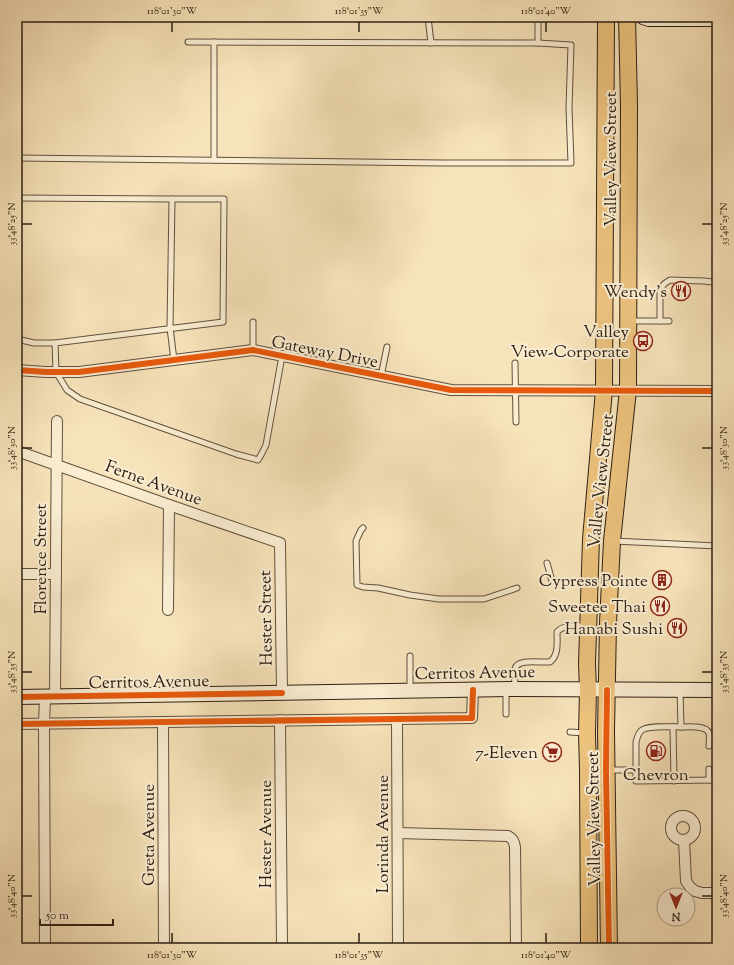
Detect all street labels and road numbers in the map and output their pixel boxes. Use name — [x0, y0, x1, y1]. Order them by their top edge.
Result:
street label: Valley View Street — [600, 91, 624, 226]
street label: Gateway Drive — [269, 331, 380, 375]
street label: Valley View Street — [583, 413, 621, 550]
street label: Ferne Avenue — [101, 455, 205, 513]
street label: Florence Street — [30, 504, 54, 614]
street label: Hester Street — [254, 570, 280, 666]
street label: Cerritos Avenue — [414, 661, 536, 687]
street label: Cerritos Avenue — [88, 670, 210, 696]
street label: Valley View Street — [582, 751, 608, 887]
street label: Lorinda Avenue — [372, 775, 396, 893]
street label: Hester Avenue — [255, 780, 279, 888]
street label: Greta Avenue — [138, 784, 162, 886]

